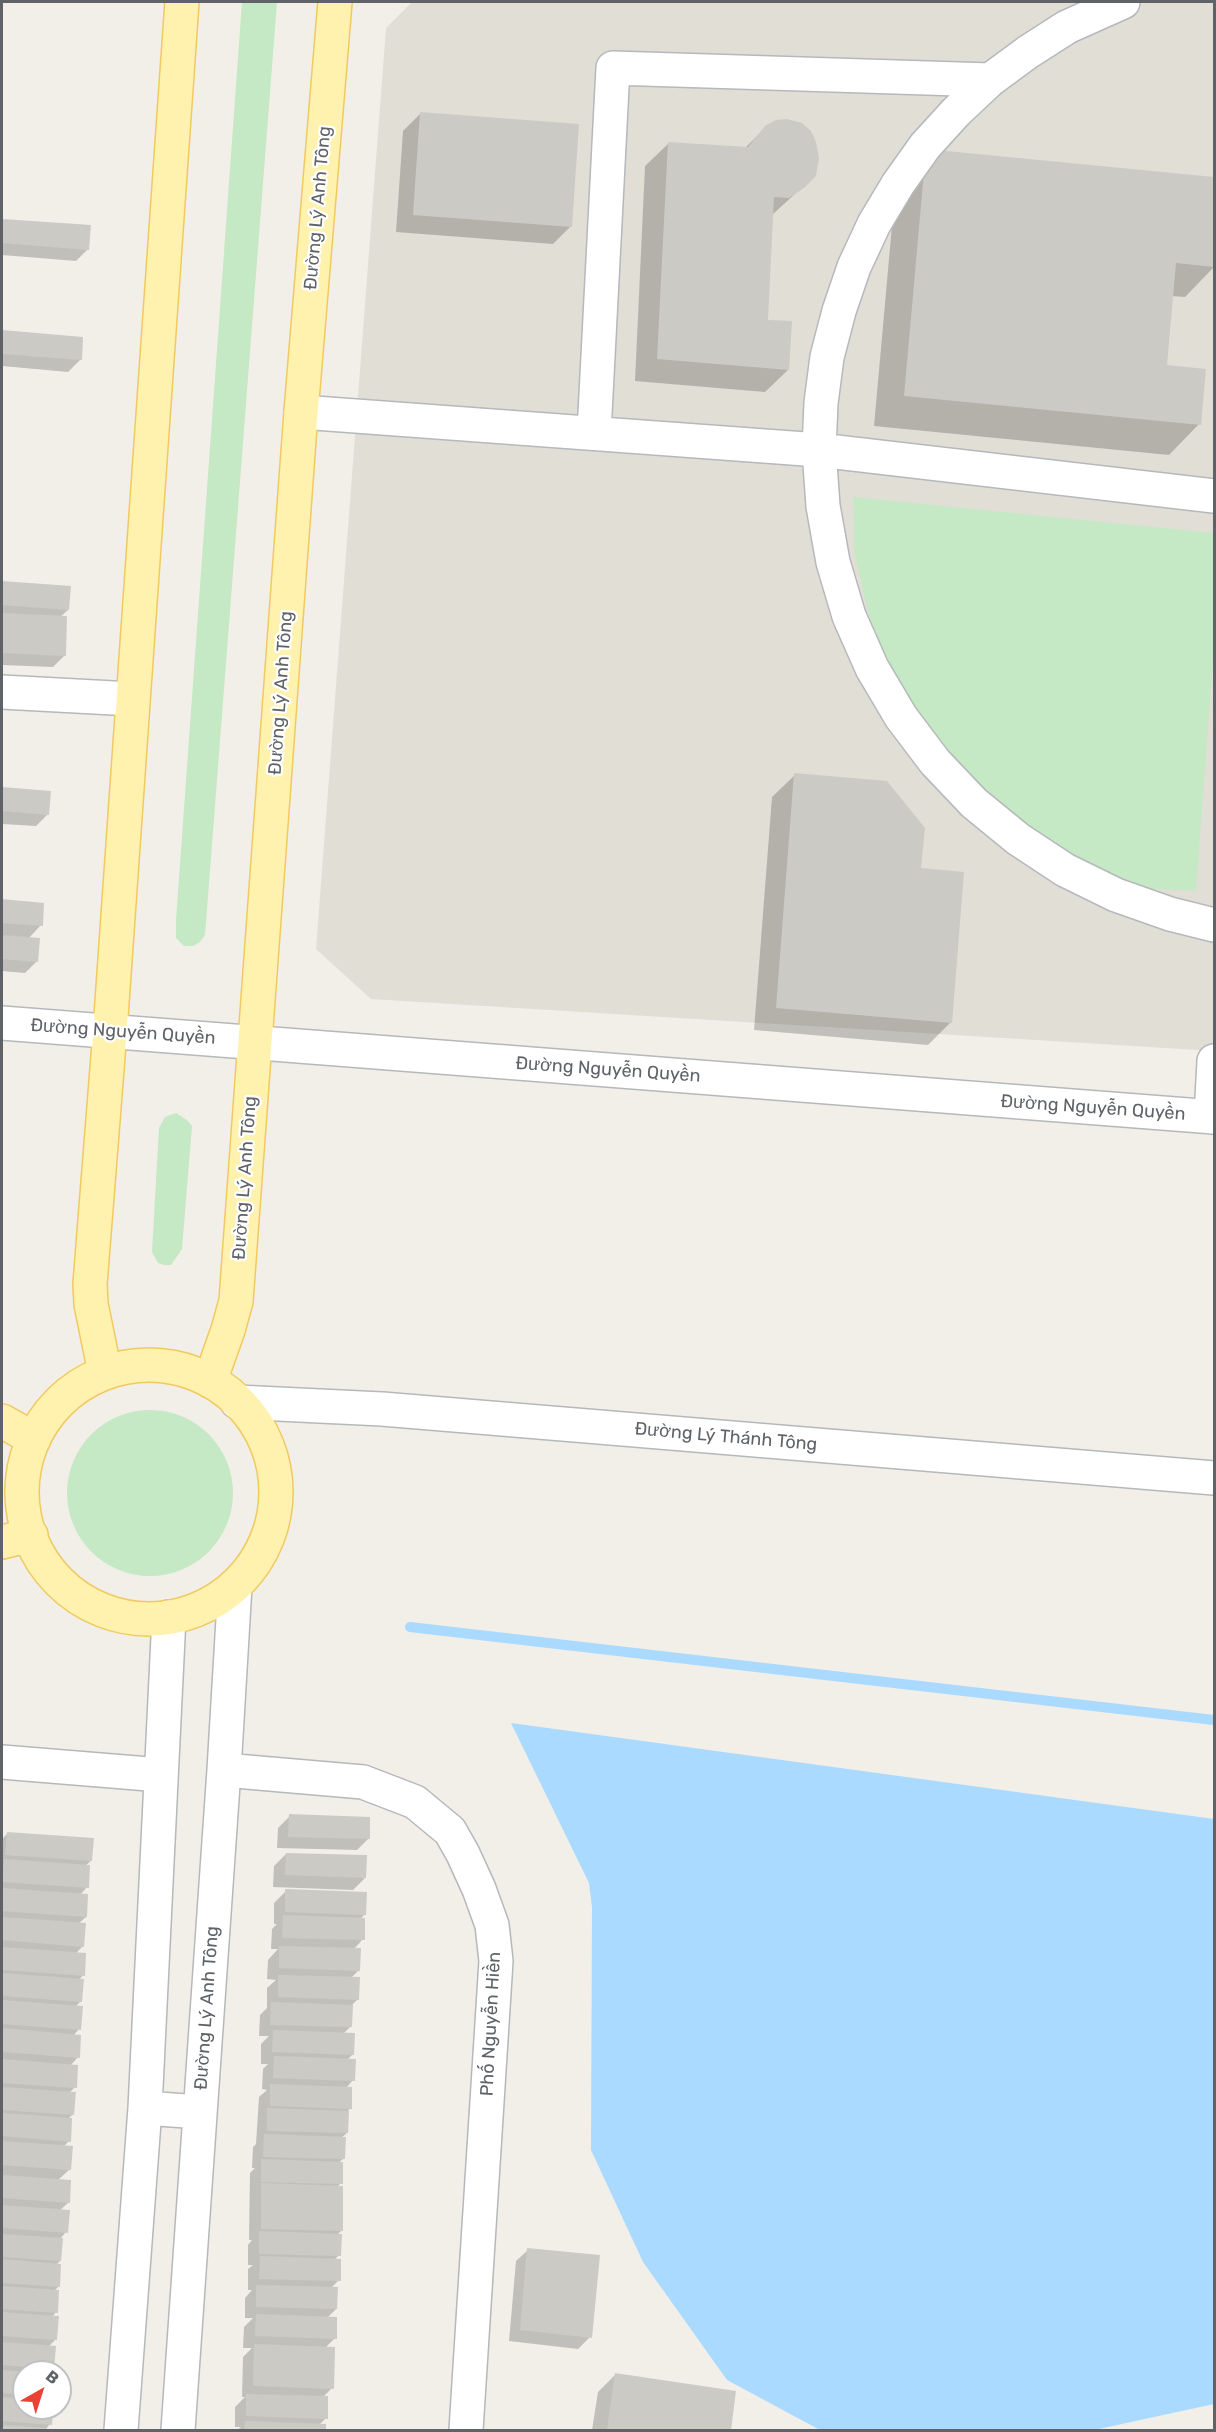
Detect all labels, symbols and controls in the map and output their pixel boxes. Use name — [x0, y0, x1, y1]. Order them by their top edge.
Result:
street label: Đường Lý Anh Tông — [300, 125, 336, 291]
street label: Đường Lý Anh Tông — [264, 610, 298, 776]
street label: Đường Nguyễn Quyền — [30, 1015, 216, 1049]
street label: Đường Nguyễn Quyền — [515, 1053, 701, 1087]
street label: Đường Nguyễn Quyền — [1000, 1091, 1186, 1125]
street label: Đường Lý Anh Tông — [228, 1095, 262, 1261]
street label: Đường Lý Thánh Tông — [634, 1418, 818, 1456]
street label: Đường Lý Anh Tông — [190, 1925, 224, 2091]
street label: Phố Nguyễn Hiền — [476, 1951, 506, 2097]
north arrow — [12, 2360, 72, 2420]
text: B — [42, 2366, 63, 2388]

